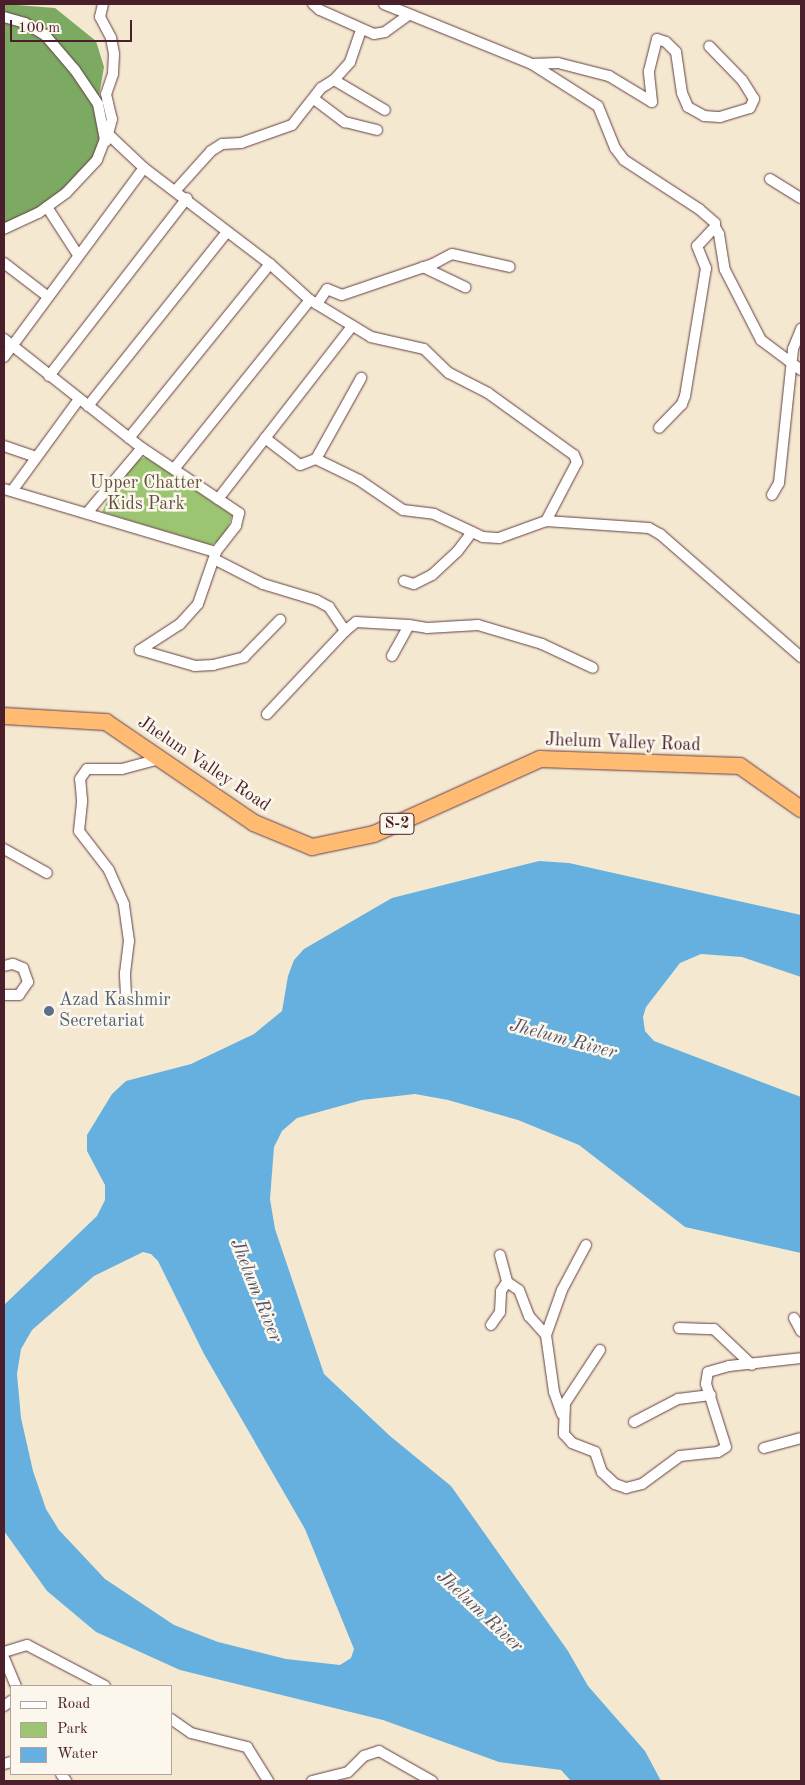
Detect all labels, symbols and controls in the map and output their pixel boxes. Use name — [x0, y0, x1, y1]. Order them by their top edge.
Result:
scale bar — [12, 10, 135, 42]
text: 100 m — [18, 21, 60, 36]
park label: Upper Chatter Kids Park — [90, 473, 202, 516]
street label: Jhelum Valley Road — [133, 712, 275, 816]
street label: Jhelum Valley Road — [545, 729, 701, 757]
road number: S-2 — [378, 811, 416, 838]
place label: Azad Kashmir Secretariat — [59, 990, 171, 1032]
marker: Azad Kashmir Secretariat — [43, 1005, 55, 1017]
water label: Jhelum River — [507, 1015, 619, 1065]
water label: Jhelum River — [224, 1236, 286, 1346]
water label: Jhelum River — [431, 1566, 527, 1658]
legend — [10, 1685, 172, 1775]
text: Road — [57, 1697, 90, 1712]
text: Park — [57, 1722, 88, 1737]
text: Water — [57, 1747, 98, 1762]

